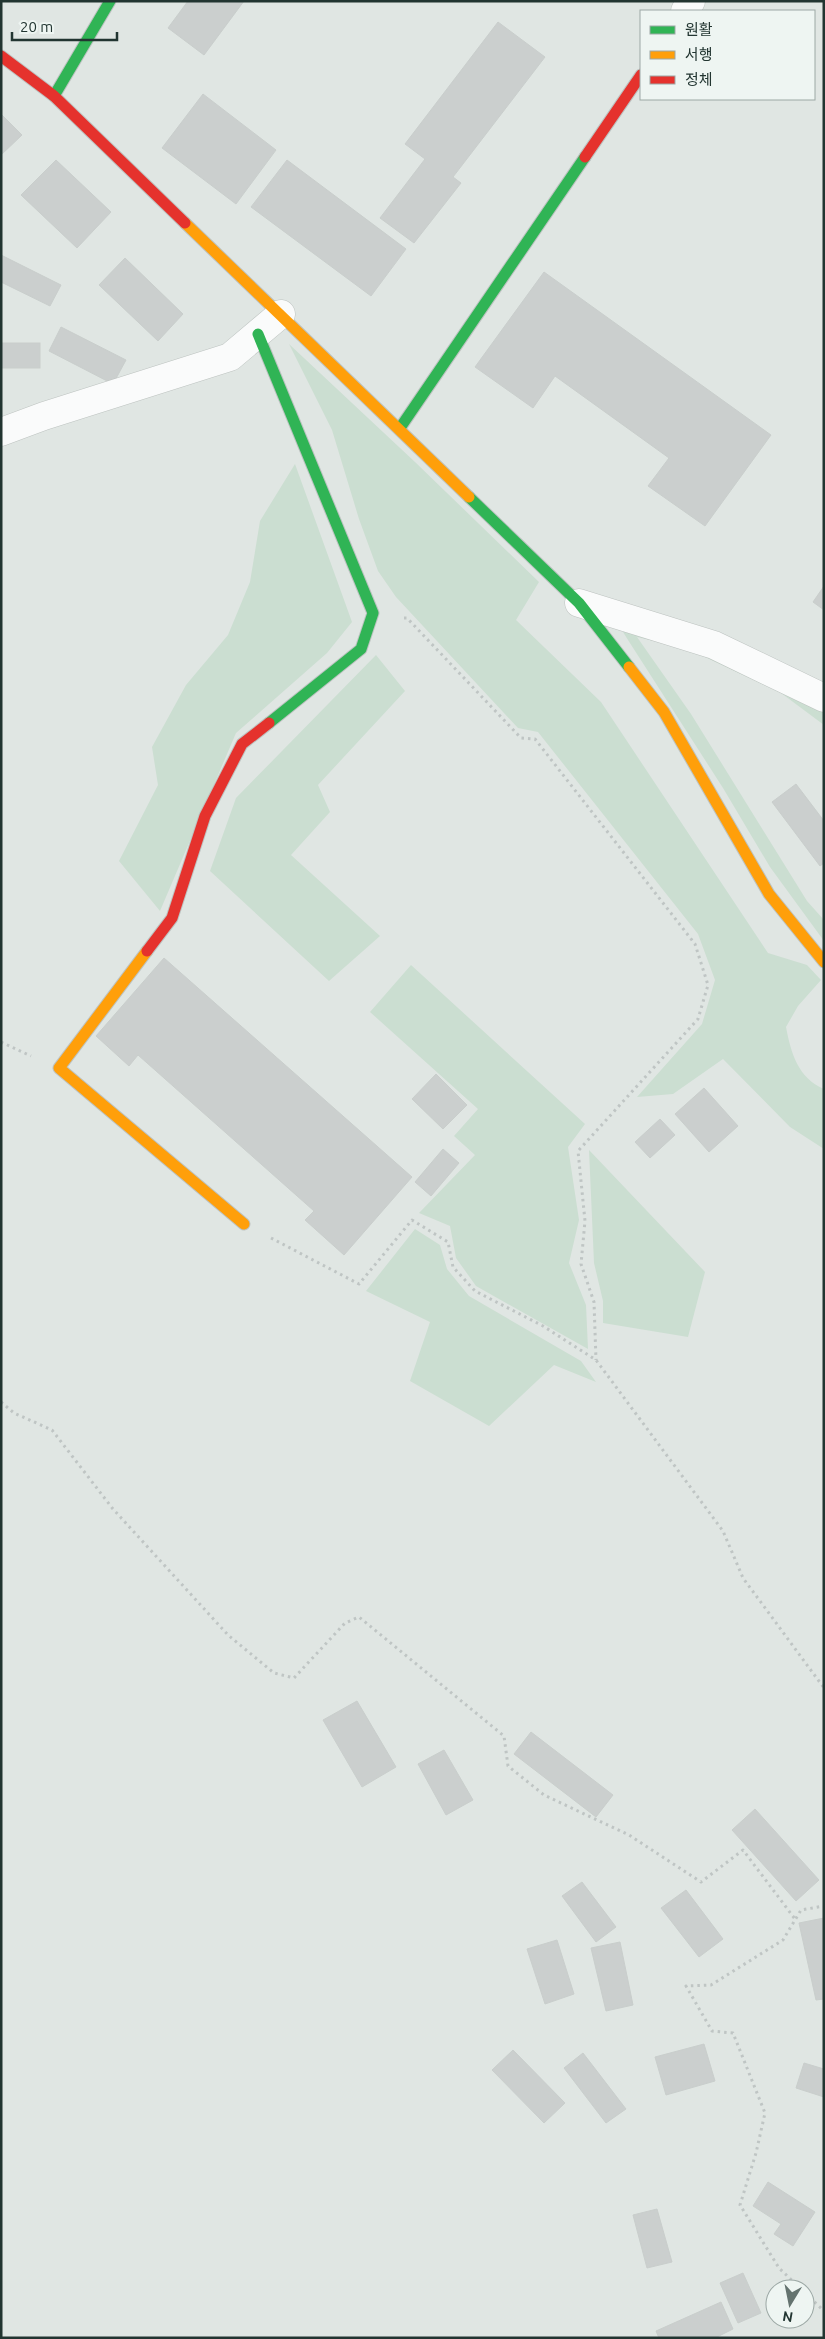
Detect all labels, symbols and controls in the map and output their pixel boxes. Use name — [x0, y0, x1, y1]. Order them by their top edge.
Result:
scale bar — [12, 10, 118, 42]
legend — [640, 10, 815, 100]
text: 20 m — [20, 18, 53, 35]
text: 원활 — [685, 21, 713, 38]
text: 서행 — [685, 46, 713, 63]
text: 정체 — [685, 71, 713, 88]
north arrow — [765, 2279, 815, 2329]
text: N — [781, 2308, 794, 2326]

